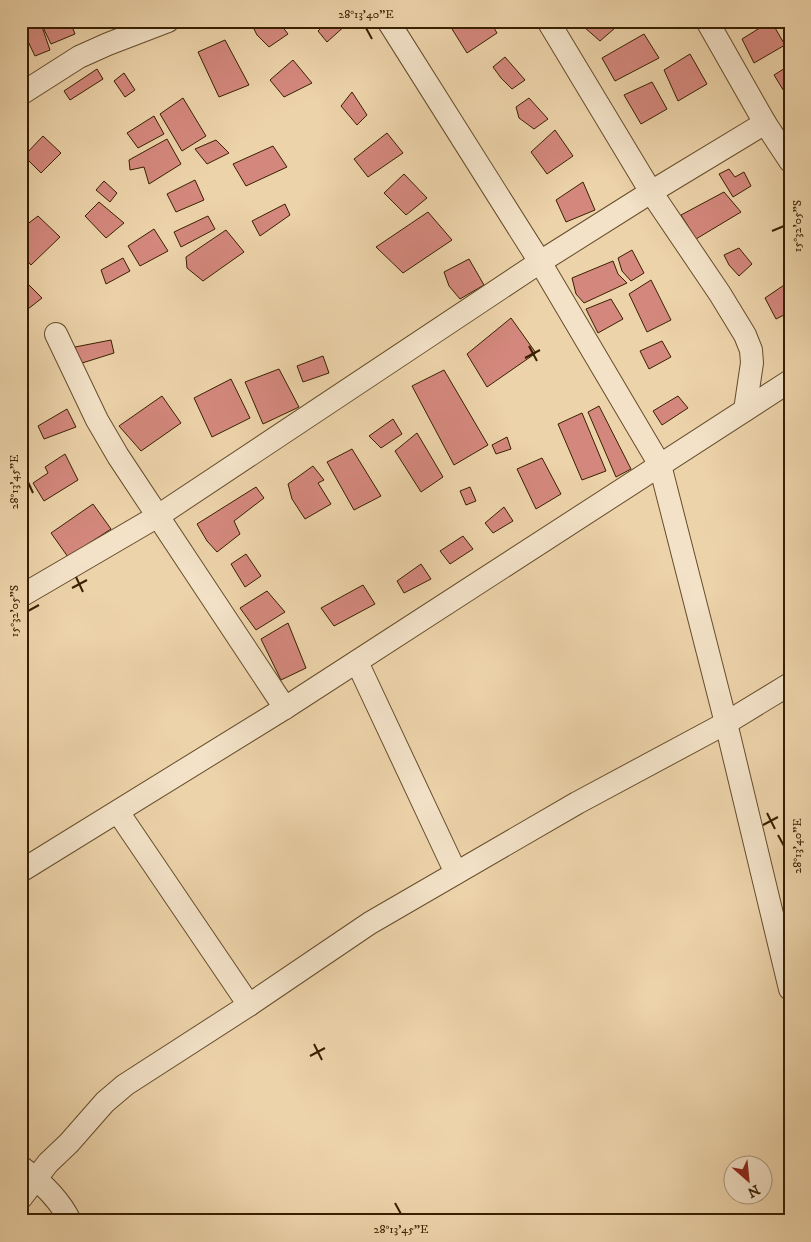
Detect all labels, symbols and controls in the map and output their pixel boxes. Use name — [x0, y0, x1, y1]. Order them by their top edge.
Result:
text: 28°13'40"E — [338, 7, 394, 22]
text: 15°32'05"S — [790, 200, 805, 252]
text: 28°13'45"E — [7, 454, 22, 509]
text: 15°32'05"S — [7, 585, 22, 637]
text: 28°13'40"E — [790, 818, 805, 874]
north arrow — [724, 1154, 774, 1204]
text: N — [744, 1180, 763, 1202]
text: 28°13'45"E — [374, 1222, 429, 1237]

